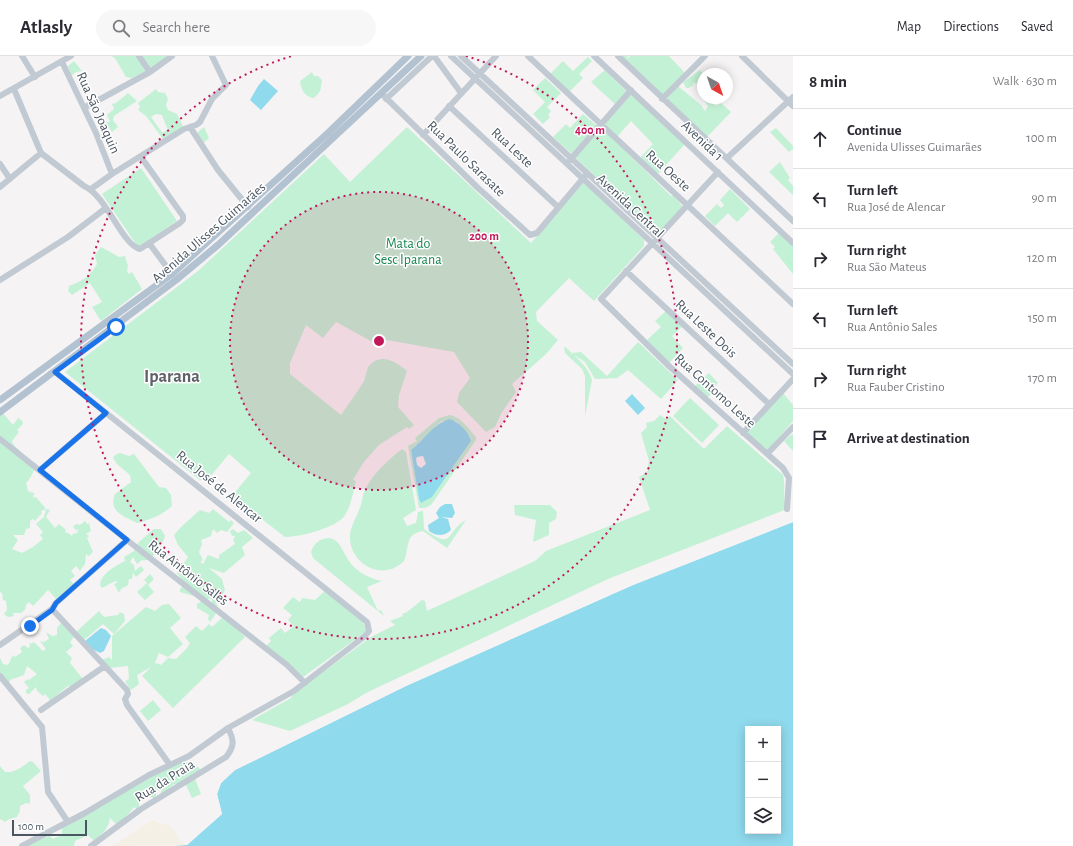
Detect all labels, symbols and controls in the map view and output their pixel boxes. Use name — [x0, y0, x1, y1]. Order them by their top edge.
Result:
search box — [96, 10, 376, 46]
icon: search — [110, 17, 132, 39]
text: Atlasly — [20, 18, 72, 37]
text: Search here — [142, 20, 210, 35]
text: Map — [897, 20, 921, 34]
text: Directions — [943, 20, 999, 34]
text: Saved — [1021, 20, 1053, 34]
north arrow — [697, 68, 733, 104]
street label: Rua São Joaquin — [74, 70, 122, 156]
text: 8 min — [809, 73, 847, 90]
text: Walk · 630 m — [993, 75, 1057, 88]
street label: Rua Paulo Sarasate — [424, 118, 508, 200]
street label: Avenida 1 — [678, 118, 726, 164]
text: Continue — [847, 123, 902, 138]
text: 400 m — [575, 124, 605, 136]
street label: Rua Leste — [488, 125, 536, 171]
icon: ahead — [809, 128, 831, 150]
text: 100 m — [1026, 132, 1057, 145]
text: Avenida Ulisses Guimarães — [847, 141, 982, 154]
street label: Rua Oeste — [643, 148, 693, 194]
street label: Avenida Central — [594, 172, 666, 240]
street label: Avenida Ulisses Guimarães — [150, 180, 268, 286]
text: Turn left — [847, 183, 898, 198]
icon: left — [809, 188, 831, 210]
text: 90 m — [1031, 192, 1057, 205]
text: Rua José de Alencar — [847, 201, 945, 214]
text: 200 m — [469, 230, 499, 242]
park label: Mata do Sesc Iparana — [374, 237, 442, 267]
text: Turn right — [847, 243, 906, 258]
icon: right — [809, 248, 831, 270]
text: 120 m — [1027, 252, 1057, 265]
text: Rua São Mateus — [847, 261, 927, 274]
street label: Rua Leste Dois — [673, 297, 739, 361]
text: Turn left — [847, 303, 898, 318]
icon: left — [809, 308, 831, 330]
text: 150 m — [1028, 312, 1057, 325]
route start — [107, 318, 125, 336]
text: Rua Antônio Sales — [847, 321, 937, 334]
centre of rings — [372, 334, 386, 348]
street label: Rua Contomo Leste — [672, 351, 758, 431]
text: Turn right — [847, 363, 906, 378]
district label: Iparana — [144, 368, 200, 386]
icon: right — [809, 368, 831, 390]
text: 170 m — [1028, 372, 1057, 385]
text: Rua Fauber Cristino — [847, 381, 945, 394]
icon: arrive — [809, 428, 831, 450]
text: Arrive at destination — [847, 431, 970, 446]
street label: Rua José de Alencar — [174, 448, 265, 526]
street label: Rua Antônio Sales — [145, 538, 231, 608]
route end — [21, 617, 39, 635]
map controls — [745, 726, 781, 834]
button: + — [745, 726, 781, 762]
street label: Rua da Praia — [133, 757, 198, 805]
button: − — [745, 762, 781, 798]
button: layers — [745, 798, 781, 834]
scale bar — [12, 818, 87, 837]
text: 100 m — [18, 821, 44, 832]

